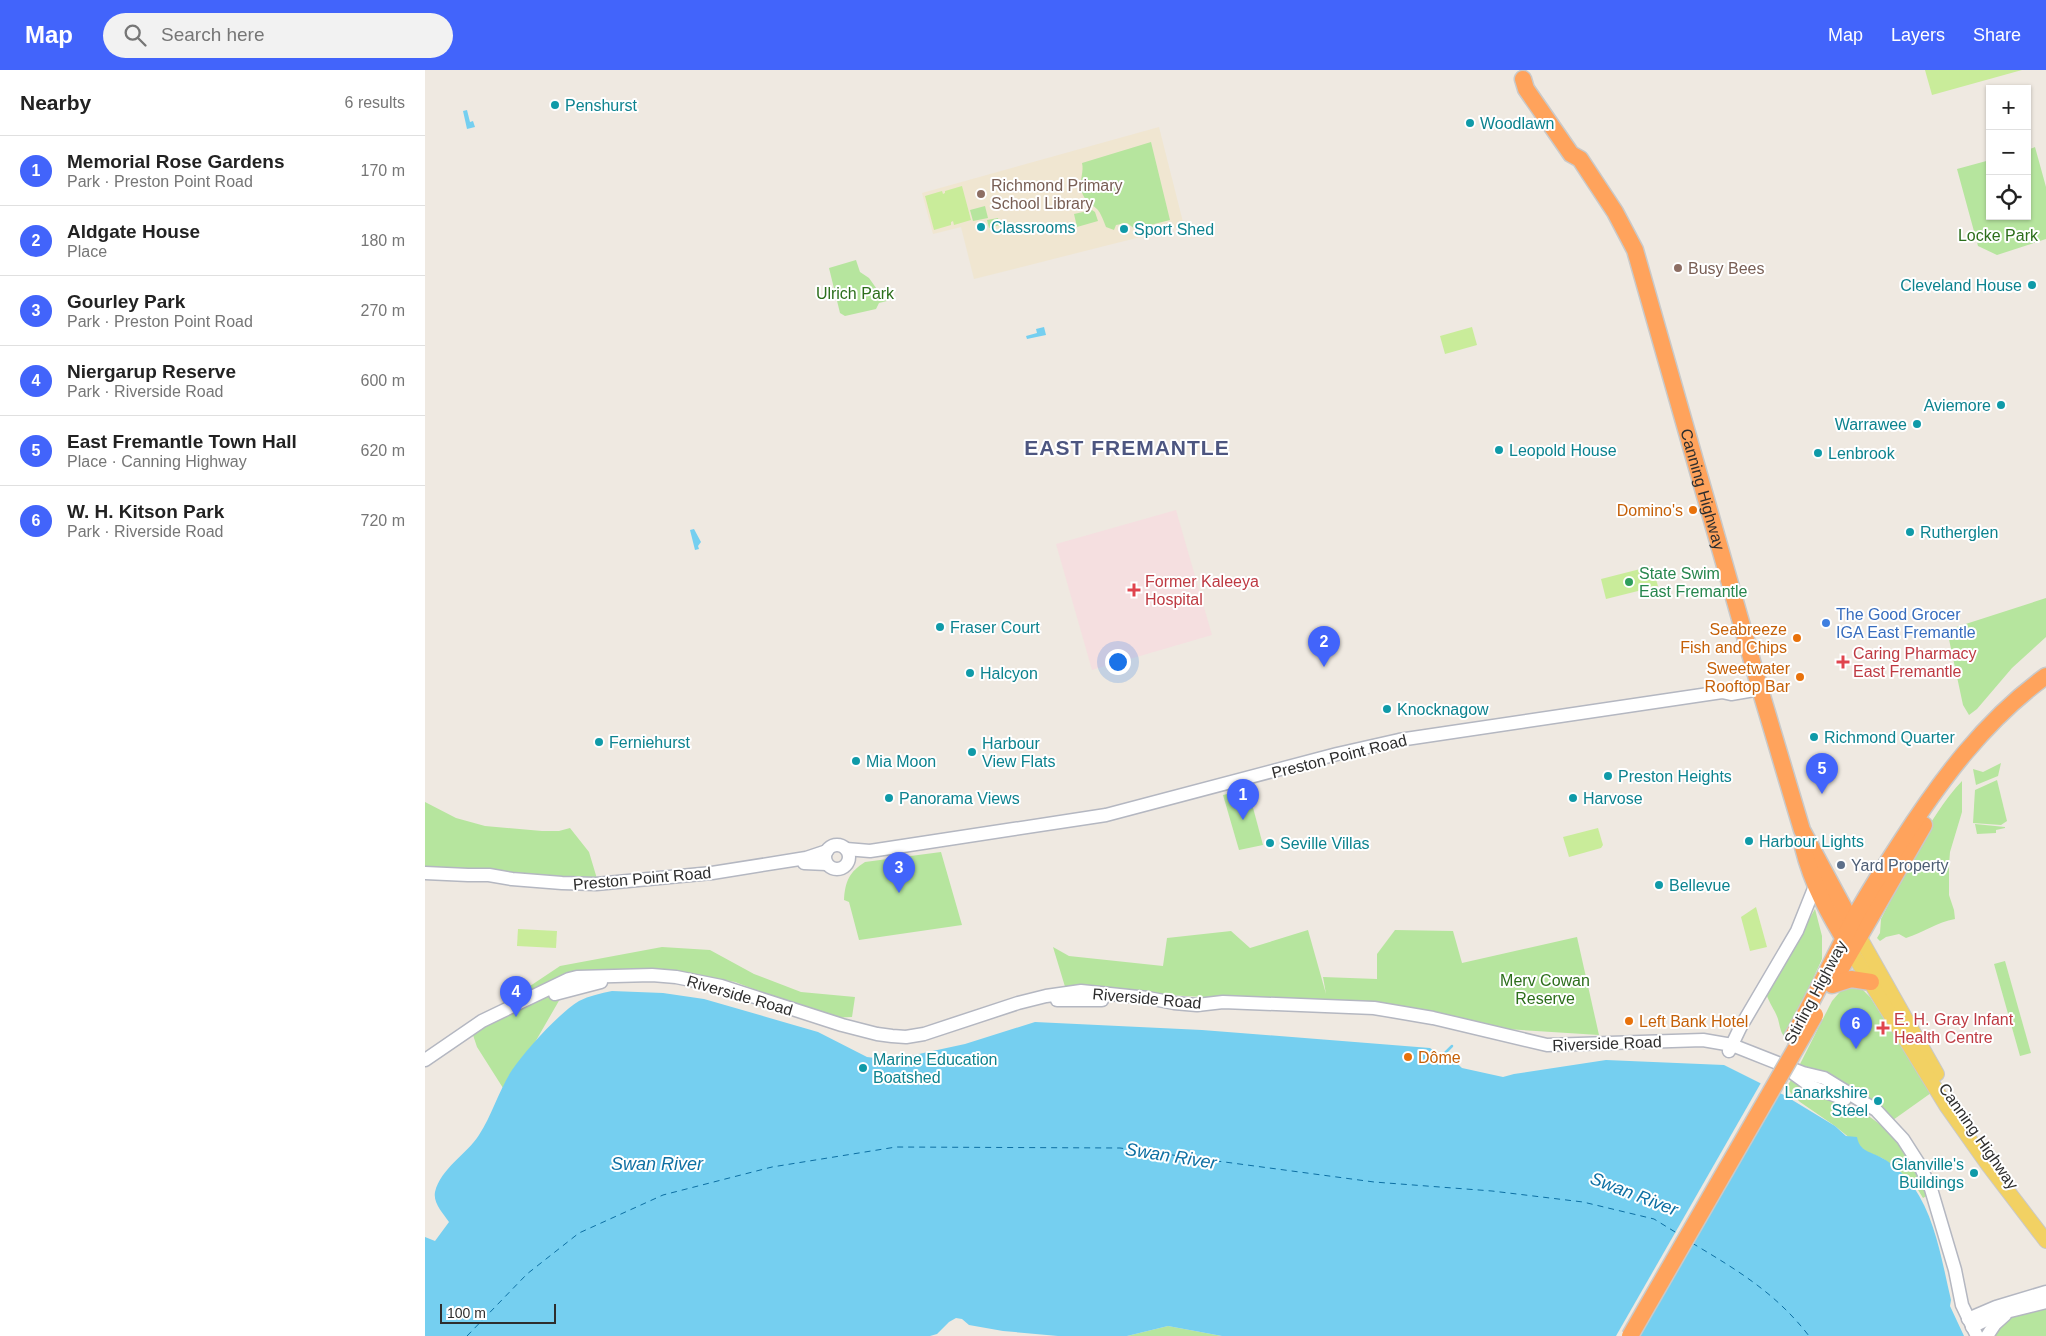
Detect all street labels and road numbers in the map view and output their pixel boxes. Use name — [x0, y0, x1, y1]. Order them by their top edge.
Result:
street label: Canning Highway — [1677, 427, 1728, 552]
street label: Preston Point Road — [1270, 731, 1408, 782]
street label: Preston Point Road — [572, 864, 712, 893]
street label: Stirling Highway — [1781, 938, 1850, 1047]
street label: Riverside Road — [685, 972, 795, 1019]
street label: Riverside Road — [1092, 985, 1202, 1012]
street label: Riverside Road — [1552, 1033, 1662, 1054]
street label: Canning Highway — [1936, 1080, 2022, 1193]

